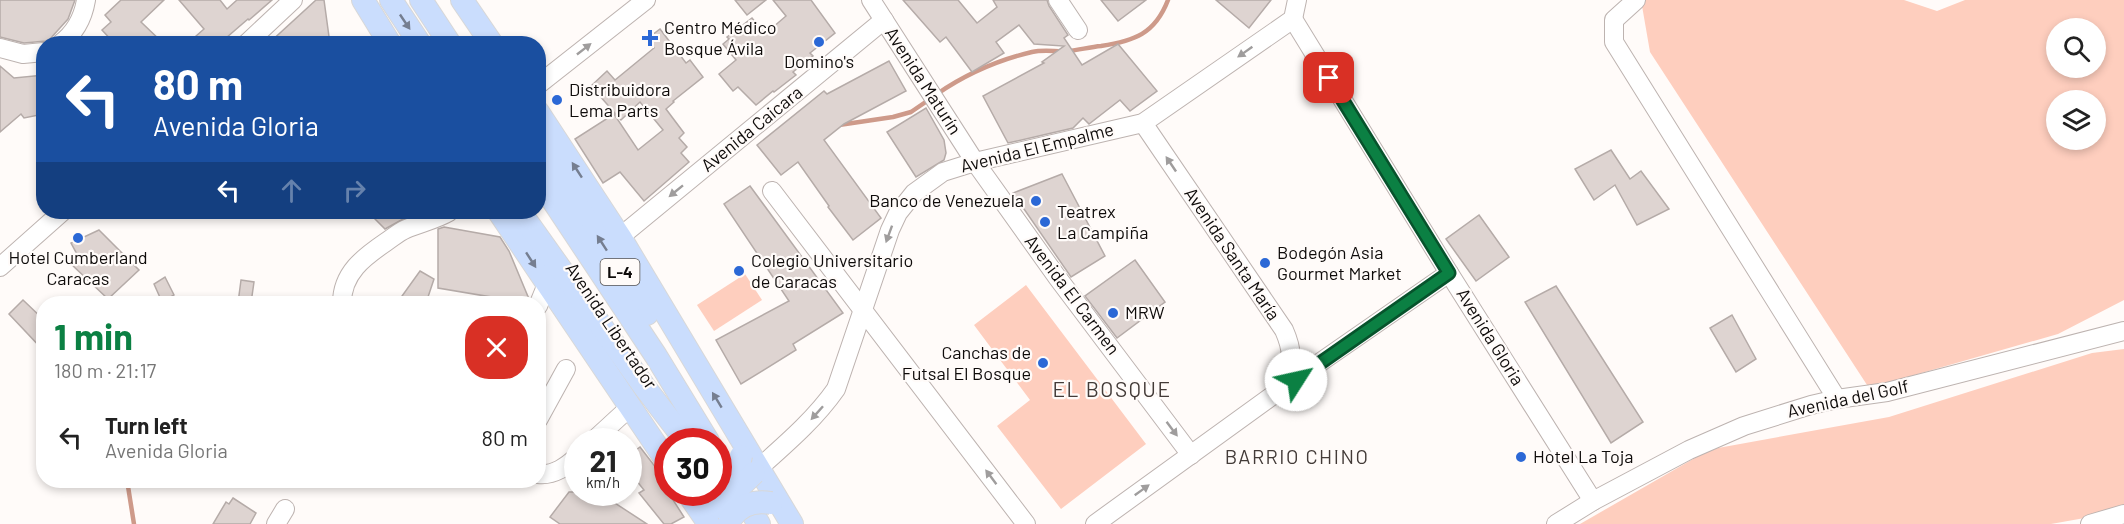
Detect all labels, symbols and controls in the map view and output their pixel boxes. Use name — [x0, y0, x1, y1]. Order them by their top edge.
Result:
one-way arrow — [399, 14, 410, 30]
place label: Centro Médico Bosque Ávila — [664, 16, 777, 59]
map controls — [2046, 18, 2106, 150]
button: search — [2046, 18, 2106, 78]
street label: Avenida Maturín — [881, 23, 967, 138]
marker: Centro Médico Bosque Ávila — [641, 29, 659, 47]
marker: Domino's — [812, 35, 826, 49]
one-way arrow — [576, 42, 592, 55]
one-way arrow — [1237, 46, 1253, 58]
place label: Domino's — [784, 50, 854, 72]
pin — [1303, 52, 1354, 103]
text: 80 m — [153, 58, 243, 108]
icon: left — [54, 60, 132, 138]
icon: arrive — [1312, 61, 1345, 94]
place label: Distribuidora Lema Parts — [569, 78, 670, 121]
street label: Avenida Caicara — [696, 81, 806, 176]
button: layers — [2046, 90, 2106, 150]
marker: Distribuidora Lema Parts — [550, 93, 564, 107]
text: Avenida Gloria — [153, 109, 319, 141]
street label: Avenida El Empalme — [958, 117, 1116, 177]
one-way arrow — [1166, 156, 1177, 172]
one-way arrow — [571, 162, 582, 179]
icon: left — [212, 174, 245, 207]
icon: ahead — [275, 174, 308, 207]
icon: right — [338, 174, 371, 207]
street label: Avenida Santa María — [1180, 183, 1285, 324]
one-way arrow — [669, 184, 684, 197]
place label: Banco de Venezuela — [869, 189, 1024, 211]
marker: Banco de Venezuela — [1029, 194, 1043, 208]
place label: Teatrex La Campiña — [1057, 200, 1148, 243]
marker: Teatrex La Campiña — [1038, 215, 1052, 229]
one-way arrow — [884, 225, 894, 243]
street label: Avenida El Carmen — [1021, 230, 1125, 359]
marker: Hotel Cumberland Caracas — [71, 231, 85, 245]
one-way arrow — [596, 235, 607, 252]
place label: Bodegón Asia Gourmet Market — [1277, 241, 1402, 284]
place label: Hotel Cumberland Caracas — [8, 246, 148, 289]
place label: Colegio Universitario de Caracas — [751, 249, 913, 292]
one-way arrow — [526, 252, 537, 268]
marker: Bodegón Asia Gourmet Market — [1258, 256, 1272, 270]
street label: Avenida Libertador — [561, 258, 663, 393]
road number: L-4 — [600, 259, 640, 285]
marker: Colegio Universitario de Caracas — [732, 264, 746, 278]
street label: Avenida Gloria — [1452, 284, 1529, 389]
place label: MRW — [1125, 301, 1165, 323]
marker: MRW — [1106, 306, 1120, 320]
text: 1 min — [54, 314, 133, 357]
button: close — [465, 316, 528, 379]
place label: Canchas de Futsal El Bosque — [902, 341, 1031, 384]
position arrow — [1264, 348, 1328, 412]
marker: Canchas de Futsal El Bosque — [1036, 356, 1050, 370]
text: 180 m · 21:17 — [54, 358, 156, 382]
street label: Avenida del Golf — [1785, 374, 1911, 422]
district label: EL BOSQUE — [1052, 376, 1172, 401]
one-way arrow — [711, 392, 722, 408]
one-way arrow — [810, 406, 824, 421]
text: Turn left — [105, 412, 188, 438]
one-way arrow — [1166, 420, 1178, 436]
icon: left — [54, 421, 87, 454]
text: 80 m — [482, 424, 528, 450]
speed limit sign: 30 — [654, 428, 732, 506]
text: Avenida Gloria — [105, 438, 228, 462]
text: 21 — [589, 442, 617, 478]
district label: BARRIO CHINO — [1225, 444, 1369, 468]
place label: Hotel La Toja — [1533, 445, 1634, 467]
marker: Hotel La Toja — [1514, 450, 1528, 464]
one-way arrow — [985, 470, 997, 485]
text: km/h — [586, 473, 620, 491]
one-way arrow — [1134, 484, 1150, 496]

